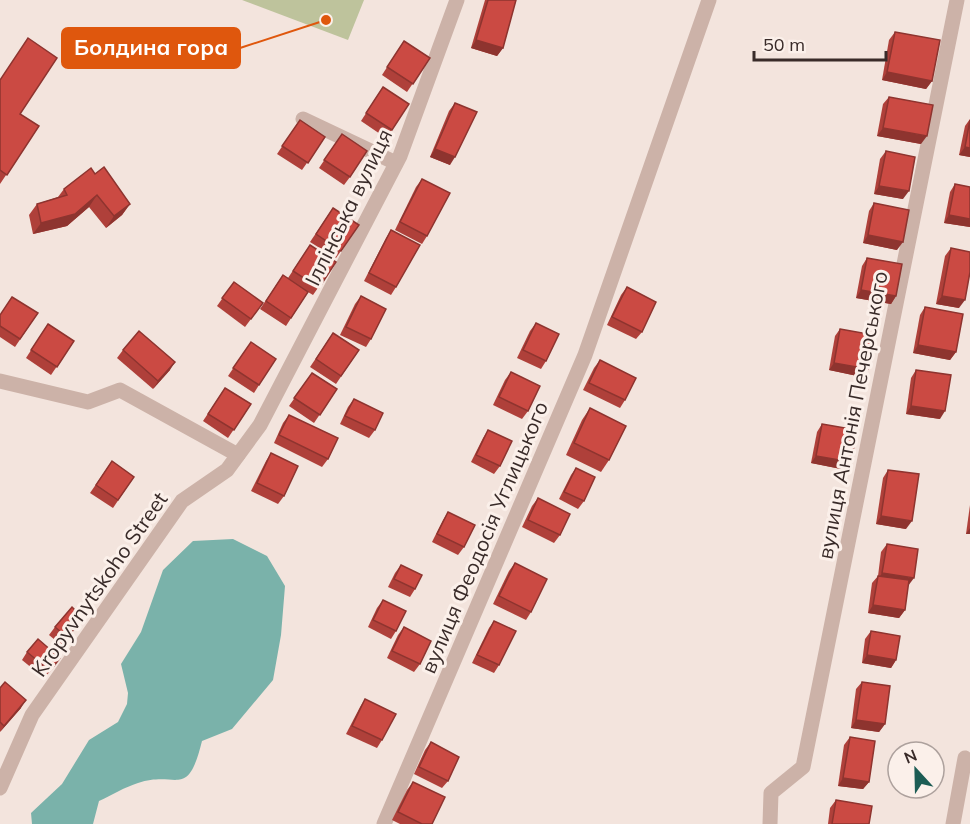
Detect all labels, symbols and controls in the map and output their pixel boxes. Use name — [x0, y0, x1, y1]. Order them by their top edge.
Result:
scale bar — [754, 24, 886, 62]
callout: Болдина гора — [62, 28, 240, 68]
text: Болдина гора — [74, 33, 228, 61]
text: 50 m — [763, 33, 805, 56]
street label: Іллінська вулиця — [299, 124, 397, 290]
street label: вулиця Антонія Печерського — [811, 269, 893, 561]
street label: вулиця Феодосія Углицького — [415, 397, 553, 677]
street label: Kropyvnytskoho Street — [25, 487, 173, 681]
north arrow — [886, 740, 946, 800]
text: N — [901, 745, 920, 768]

